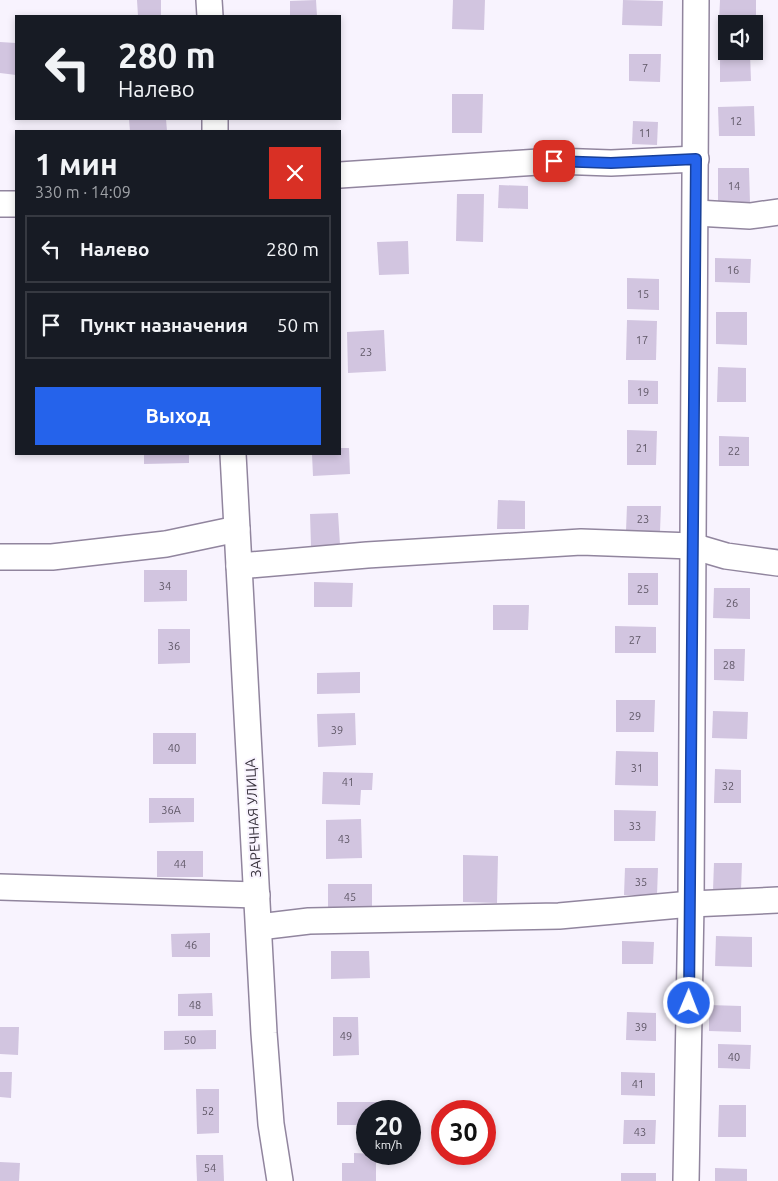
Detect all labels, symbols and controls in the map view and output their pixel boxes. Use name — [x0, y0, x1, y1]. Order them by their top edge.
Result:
map controls — [718, 15, 763, 60]
button: sound — [718, 15, 763, 60]
icon: left — [35, 35, 100, 100]
text: 280 m — [118, 35, 216, 75]
house number: 7 — [642, 62, 648, 74]
text: Налево — [118, 76, 195, 101]
house number: 12 — [730, 115, 742, 127]
house number: 11 — [639, 127, 651, 139]
pin — [533, 140, 575, 182]
text: 1 мин — [35, 147, 118, 181]
button: close — [269, 147, 321, 199]
icon: arrive — [540, 147, 568, 175]
house number: 14 — [728, 180, 740, 192]
text: 330 m · 14:09 — [35, 183, 131, 201]
icon: left — [37, 235, 65, 263]
text: Налево — [80, 238, 149, 260]
text: 280 m — [266, 238, 319, 260]
house number: 16 — [727, 264, 739, 276]
house number: 15 — [637, 288, 649, 300]
icon: arrive — [37, 311, 65, 339]
text: Пункт назначения — [80, 314, 248, 336]
text: 50 m — [277, 314, 319, 336]
house number: 17 — [636, 334, 648, 346]
house number: 23 — [360, 346, 372, 358]
house number: 19 — [637, 386, 649, 398]
button: Выход — [35, 387, 321, 445]
house number: 21 — [636, 442, 648, 454]
house number: 22 — [728, 445, 740, 457]
house number: 23 — [637, 513, 649, 525]
house number: 34 — [159, 580, 171, 592]
house number: 25 — [637, 583, 649, 595]
house number: 26 — [726, 597, 738, 609]
house number: 27 — [629, 634, 641, 646]
house number: 36 — [168, 640, 180, 652]
house number: 28 — [723, 659, 735, 671]
house number: 29 — [629, 710, 641, 722]
house number: 39 — [331, 724, 343, 736]
house number: 40 — [168, 742, 180, 754]
street label: ЗАРЕЧНАЯ УЛИЦА — [242, 758, 264, 878]
house number: 31 — [631, 762, 643, 774]
house number: 41 — [342, 776, 354, 788]
house number: 32 — [722, 780, 734, 792]
house number: 36А — [161, 804, 182, 816]
house number: 33 — [629, 820, 641, 832]
house number: 43 — [338, 833, 350, 845]
house number: 44 — [174, 858, 186, 870]
house number: 35 — [635, 876, 647, 888]
house number: 45 — [344, 891, 356, 903]
house number: 46 — [185, 939, 197, 951]
position arrow — [662, 976, 714, 1028]
house number: 48 — [189, 999, 201, 1011]
house number: 39 — [635, 1021, 647, 1033]
house number: 49 — [340, 1030, 352, 1042]
house number: 50 — [184, 1034, 196, 1046]
house number: 40 — [728, 1051, 740, 1063]
house number: 41 — [632, 1078, 644, 1090]
speed limit sign: 30 — [431, 1100, 496, 1165]
house number: 52 — [202, 1105, 214, 1117]
text: 20 — [374, 1112, 403, 1140]
house number: 43 — [634, 1126, 646, 1138]
text: km/h — [375, 1138, 402, 1151]
house number: 54 — [204, 1162, 216, 1174]

